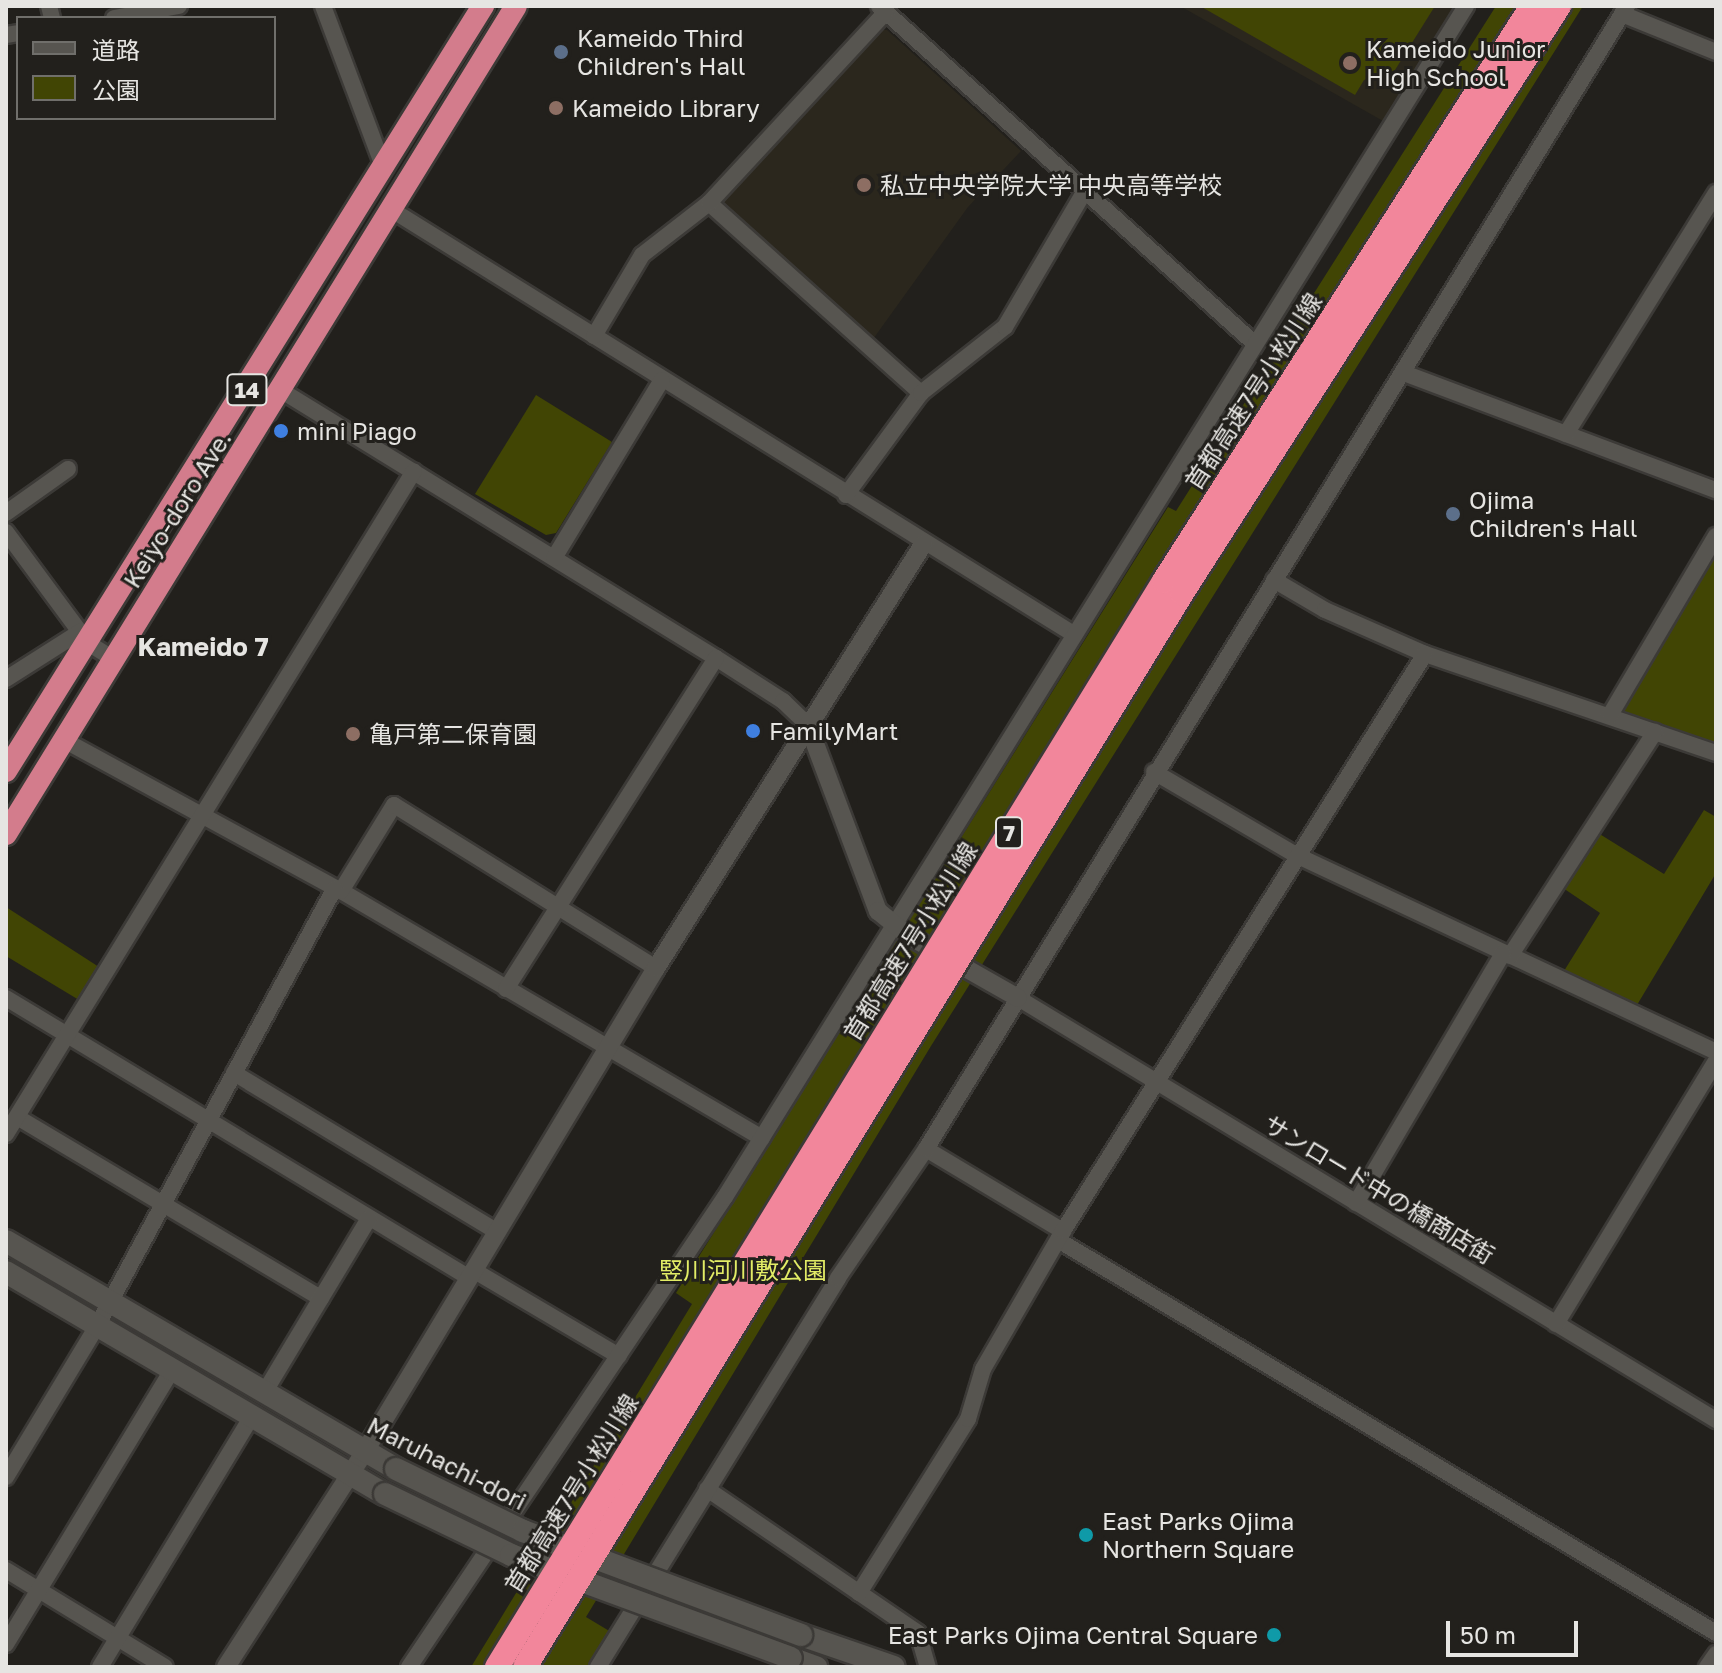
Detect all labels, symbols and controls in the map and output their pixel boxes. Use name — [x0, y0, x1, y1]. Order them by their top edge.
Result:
legend — [16, 16, 276, 120]
place label: Kameido Third Children's Hall — [577, 24, 745, 80]
text: 道路 — [92, 35, 140, 64]
place label: Kameido Junior High School — [1366, 35, 1545, 91]
marker: Kameido Third Children's Hall — [552, 43, 570, 61]
marker: Kameido Junior High School — [1341, 54, 1359, 72]
text: 公園 — [92, 75, 140, 104]
place label: Kameido Library — [572, 94, 760, 122]
marker: Kameido Library — [547, 99, 565, 117]
place label: 私立中央学院大学 中央高等学校 — [880, 171, 1222, 199]
marker: 私立中央学院大学 中央高等学校 — [855, 176, 873, 194]
street label: 首都高速7号小松川線 — [1179, 287, 1327, 495]
road number: 14 — [225, 372, 269, 408]
place label: mini Piago — [297, 417, 417, 445]
marker: mini Piago — [272, 422, 290, 440]
street label: Keiyo-doro Ave. — [117, 425, 237, 593]
place label: Ojima Children's Hall — [1469, 486, 1637, 542]
marker: Ojima Children's Hall — [1444, 505, 1462, 523]
district label: Kameido 7 — [137, 631, 269, 663]
place label: FamilyMart — [769, 717, 898, 745]
place label: 亀戸第二保育園 — [369, 720, 537, 748]
marker: FamilyMart — [744, 722, 762, 740]
marker: 亀戸第二保育園 — [344, 725, 362, 743]
road number: 7 — [995, 815, 1023, 851]
street label: 首都高速7号小松川線 — [837, 836, 983, 1046]
street label: サンロード中の橋商店街 — [1258, 1109, 1500, 1269]
park label: 竪川河川敷公園 — [659, 1256, 827, 1284]
street label: 首都高速7号小松川線 — [498, 1388, 644, 1598]
street label: Maruhachi-dori — [363, 1411, 531, 1515]
place label: East Parks Ojima Northern Square — [1102, 1507, 1294, 1563]
marker: East Parks Ojima Northern Square — [1077, 1526, 1095, 1544]
scale bar — [1450, 1605, 1582, 1655]
text: 50 m — [1460, 1620, 1516, 1649]
place label: East Parks Ojima Central Square — [888, 1621, 1258, 1649]
marker: East Parks Ojima Central Square — [1265, 1626, 1283, 1644]

